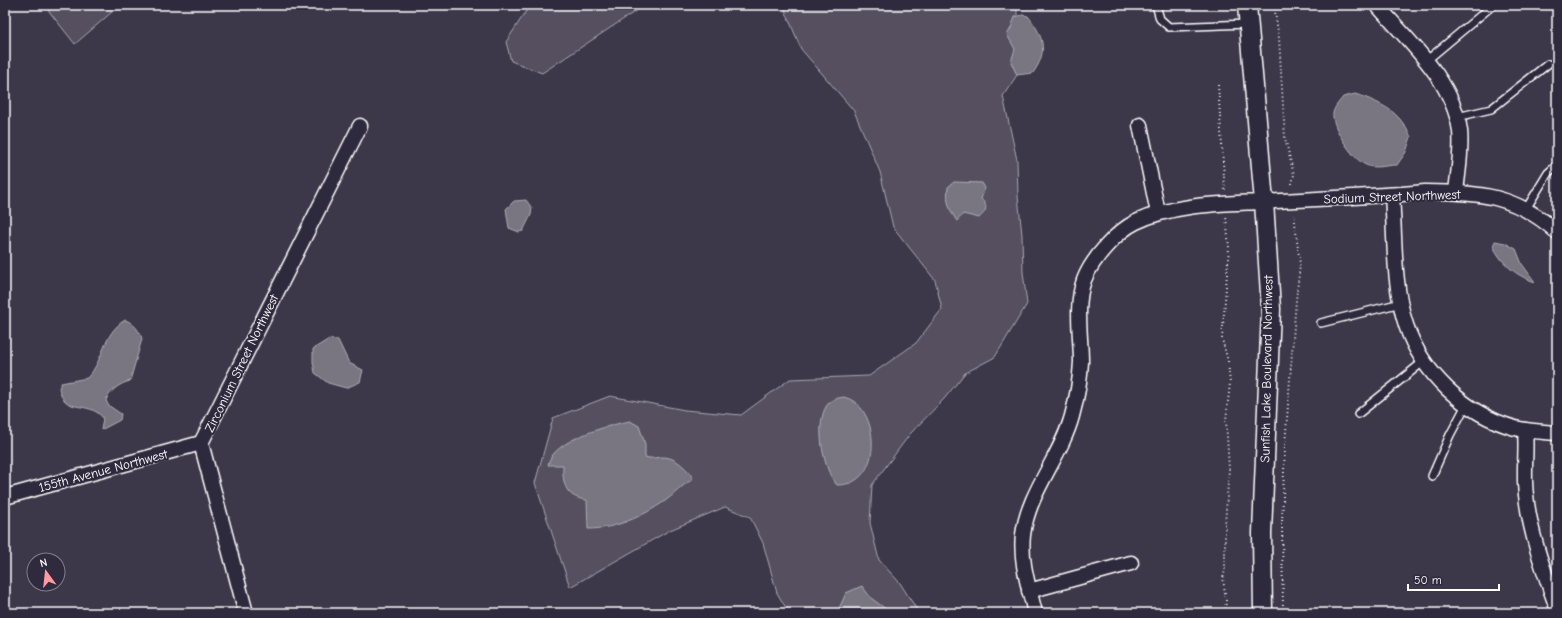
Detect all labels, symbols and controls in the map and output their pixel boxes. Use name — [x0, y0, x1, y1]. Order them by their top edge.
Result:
street label: Sodium Street Northwest — [1323, 187, 1462, 206]
street label: Sunfish Lake Boulevard Northwest — [1257, 274, 1276, 463]
street label: Zirconium Street Northwest — [201, 291, 282, 435]
street label: 155th Avenue Northwest — [37, 446, 170, 495]
north arrow — [26, 552, 66, 592]
text: N — [38, 556, 49, 570]
scale bar — [1408, 566, 1499, 592]
text: 50 m — [1414, 573, 1442, 587]

